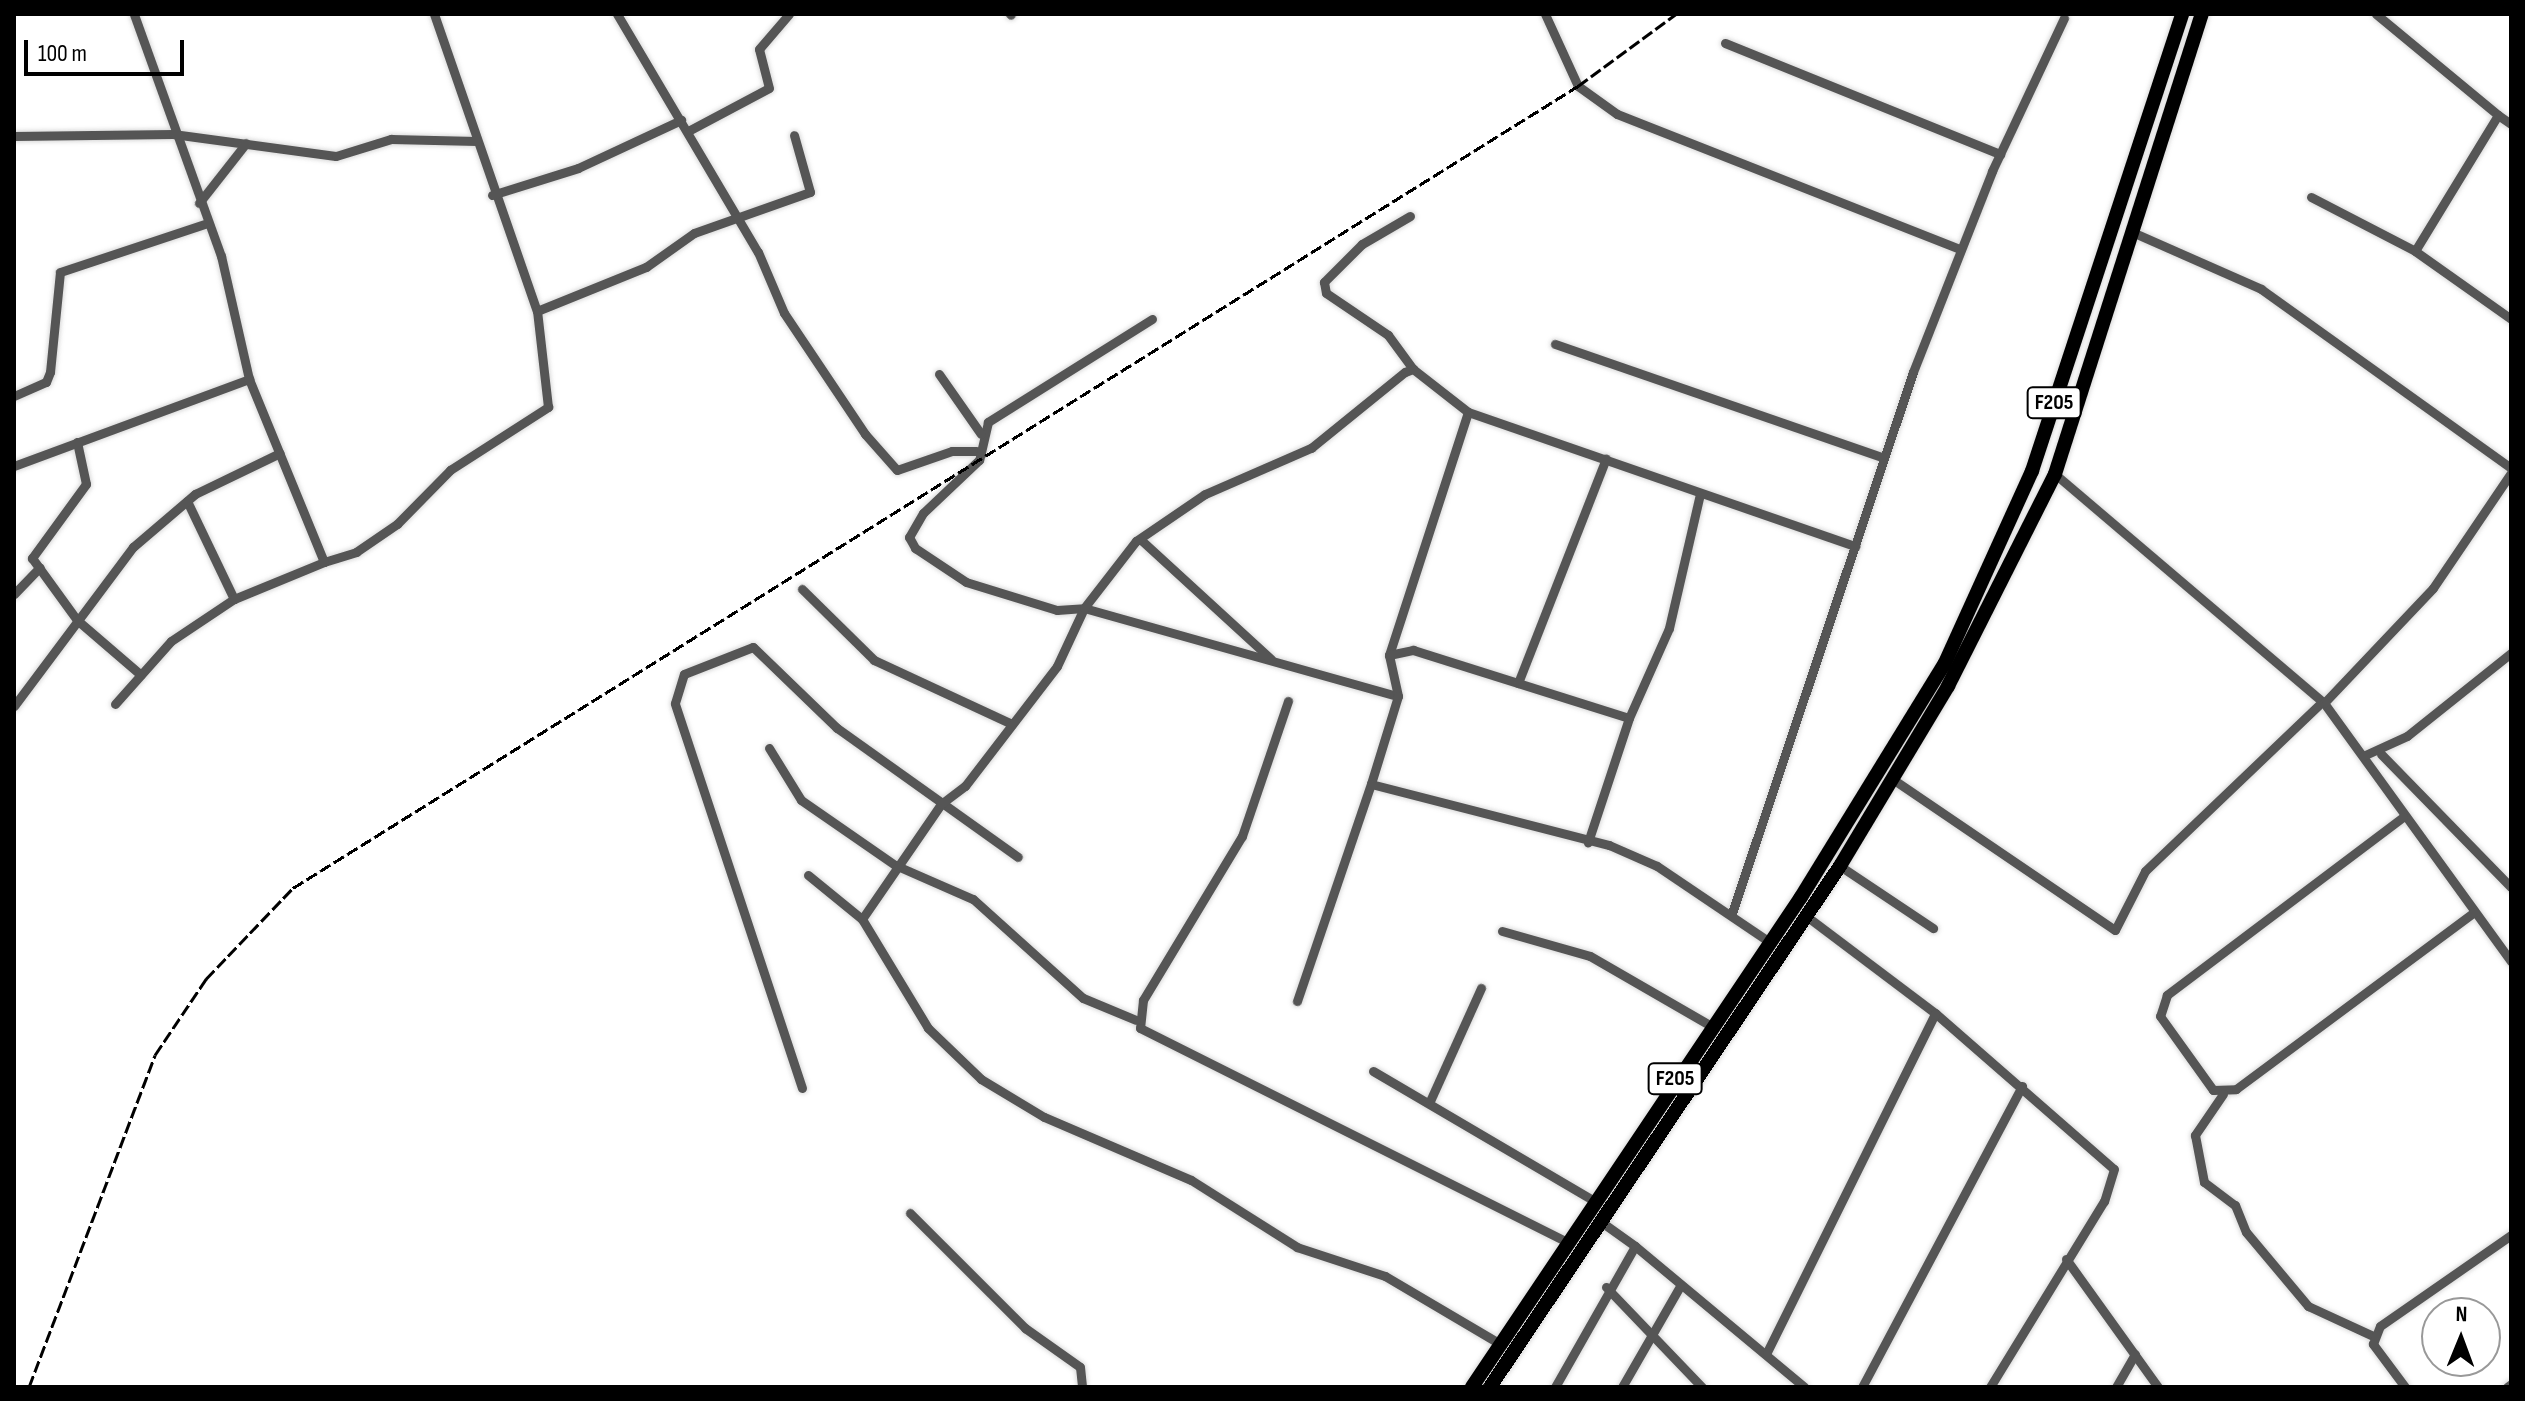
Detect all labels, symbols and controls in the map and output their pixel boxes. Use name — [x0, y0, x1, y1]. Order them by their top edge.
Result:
scale bar — [28, 24, 188, 74]
text: 100 m — [38, 39, 87, 68]
road number: F205 — [2026, 385, 2082, 421]
road number: F205 — [1647, 1061, 1703, 1097]
north arrow — [2421, 1297, 2501, 1377]
text: N — [2455, 1301, 2468, 1328]

